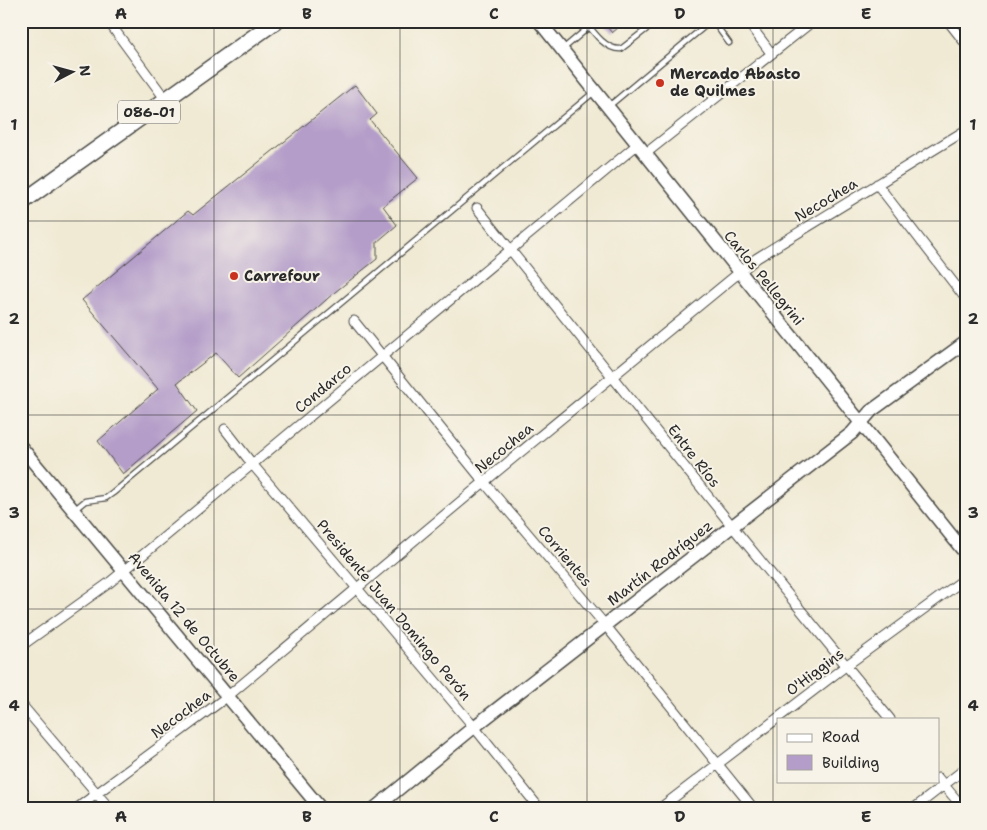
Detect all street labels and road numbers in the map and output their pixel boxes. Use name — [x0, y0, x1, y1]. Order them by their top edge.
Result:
road number: 086-01 — [118, 100, 180, 124]
street label: Necochea — [791, 173, 862, 227]
street label: Carlos Pellegrini — [719, 226, 809, 330]
street label: Condarco — [290, 358, 356, 418]
street label: Necochea — [470, 418, 538, 478]
street label: Entre Ríos — [663, 420, 725, 492]
street label: Presidente Juan Domingo Perón — [312, 515, 476, 705]
street label: Martín Rodríguez — [603, 516, 717, 610]
street label: Corrientes — [533, 521, 597, 591]
street label: Avenida 12 de Octubre — [124, 548, 244, 686]
street label: O'Higgins — [782, 644, 848, 700]
street label: Necochea — [147, 685, 216, 743]

